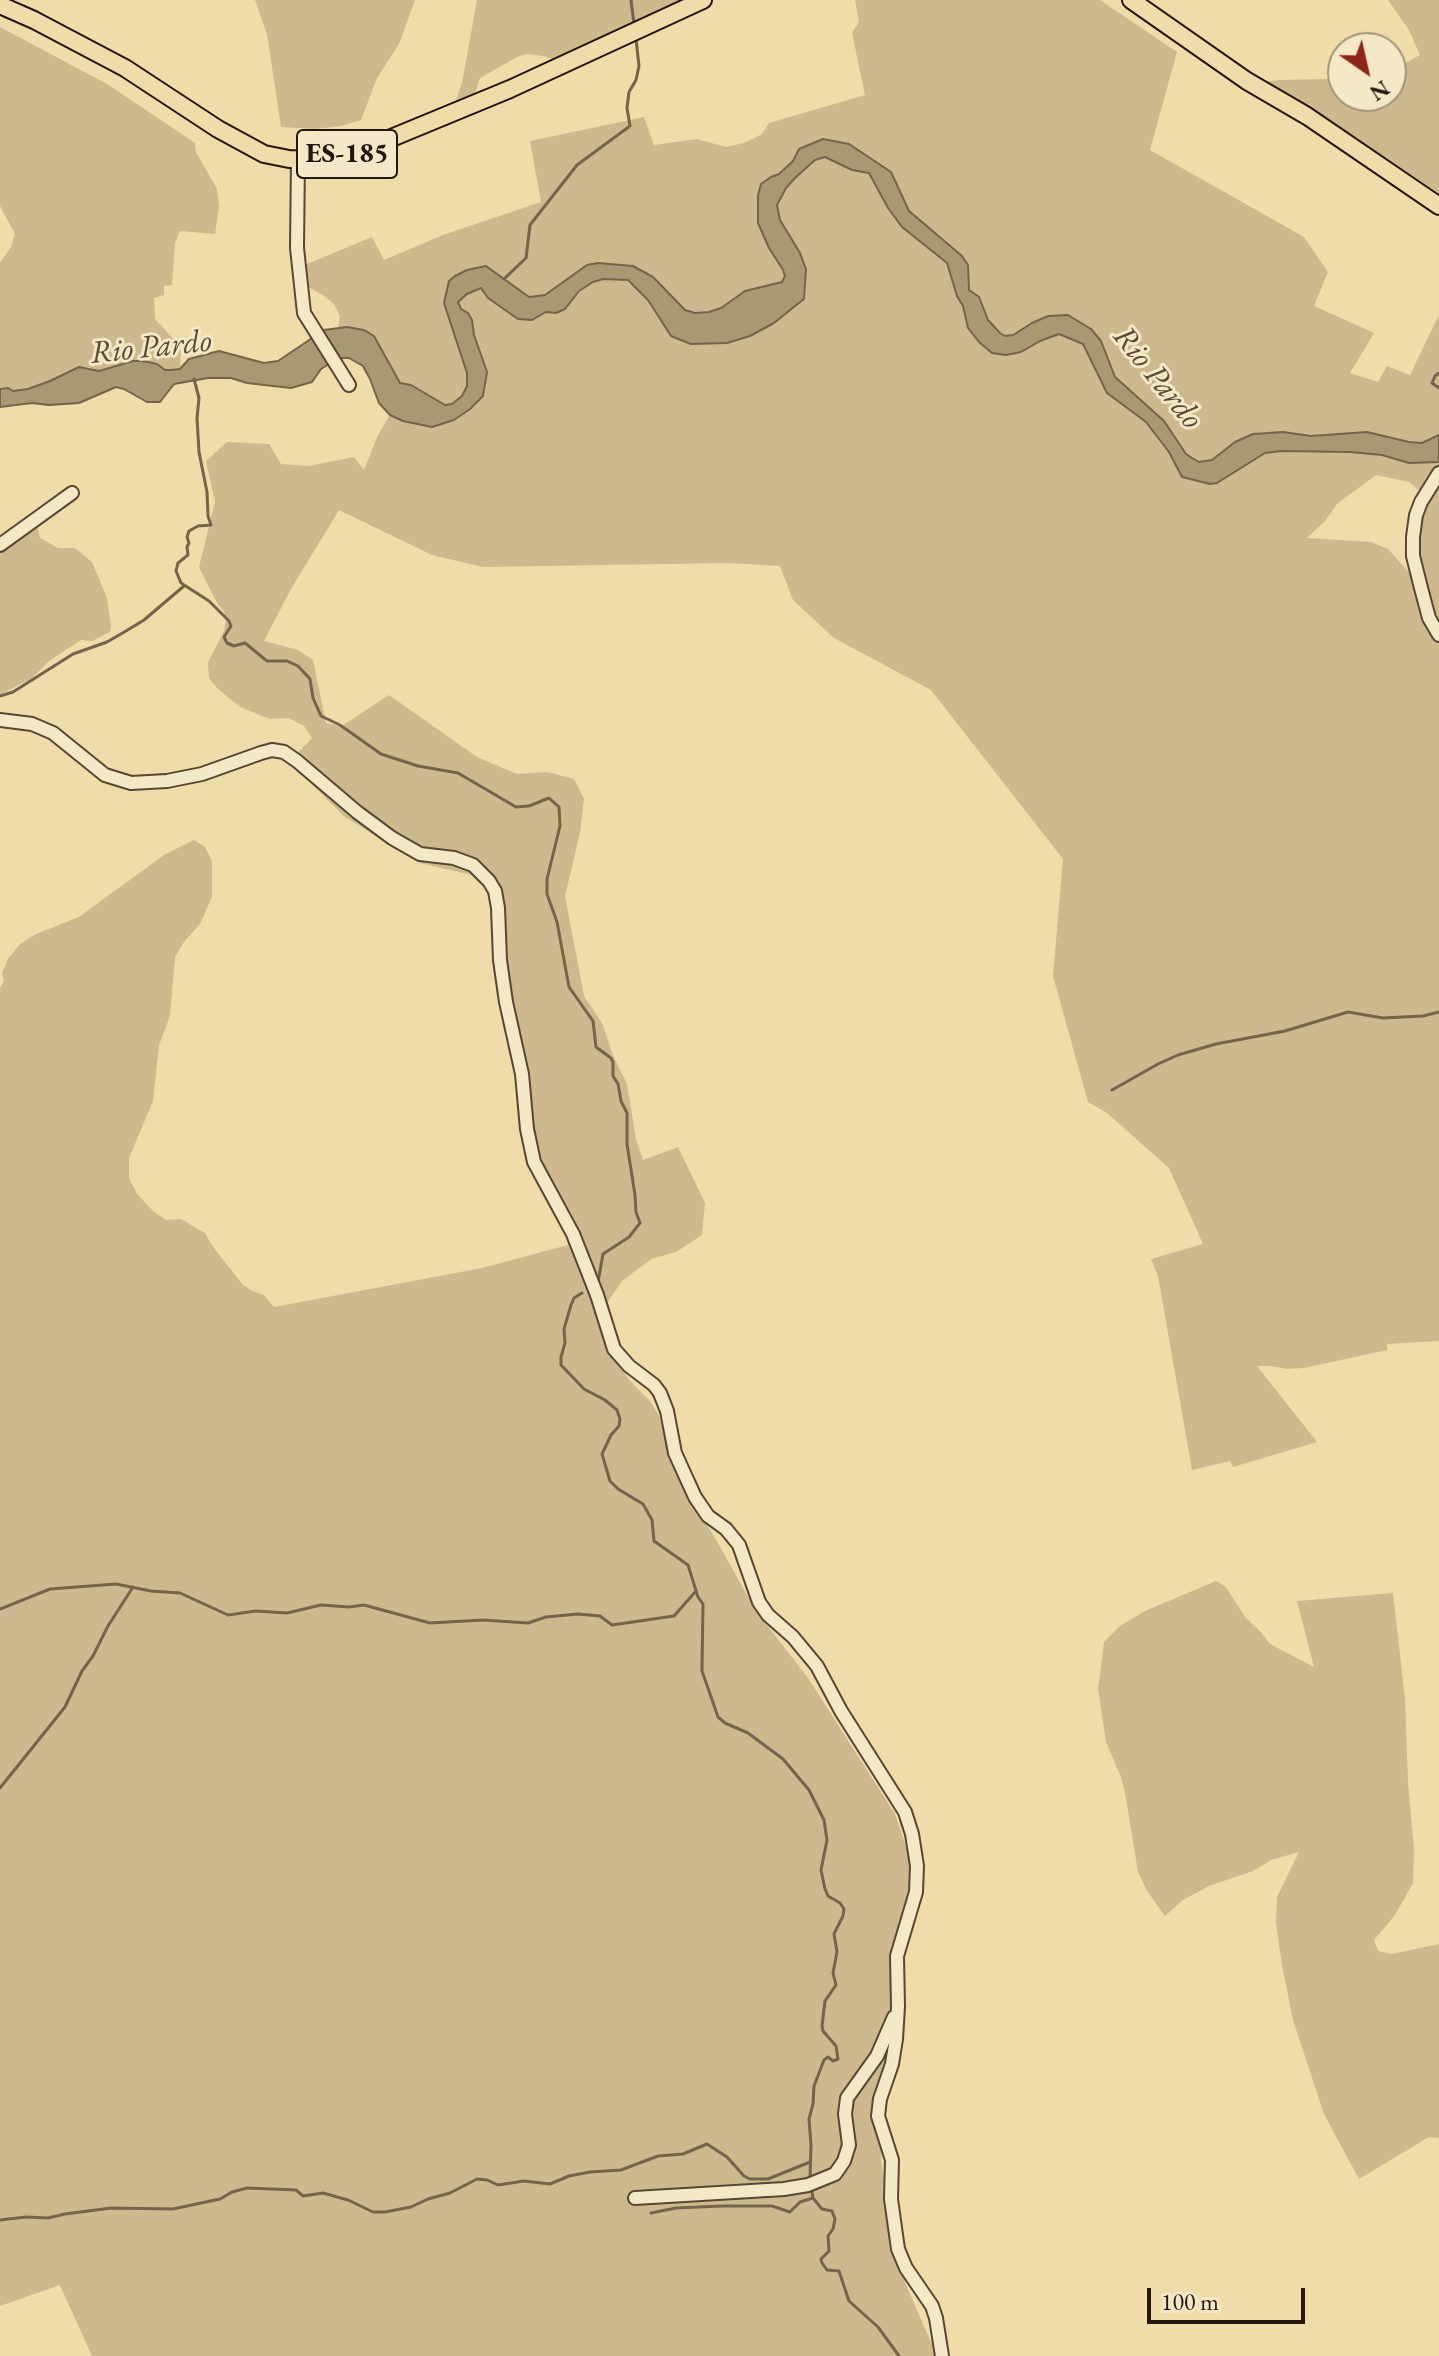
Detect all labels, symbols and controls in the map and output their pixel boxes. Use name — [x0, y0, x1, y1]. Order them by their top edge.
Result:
north arrow — [1327, 32, 1407, 112]
text: N — [1364, 74, 1395, 108]
road number: ES-185 — [297, 130, 397, 178]
water label: Rio Pardo — [1104, 319, 1210, 437]
water label: Rio Pardo — [88, 323, 214, 373]
scale bar — [1151, 2272, 1309, 2322]
text: 100 m — [1161, 2286, 1219, 2317]

